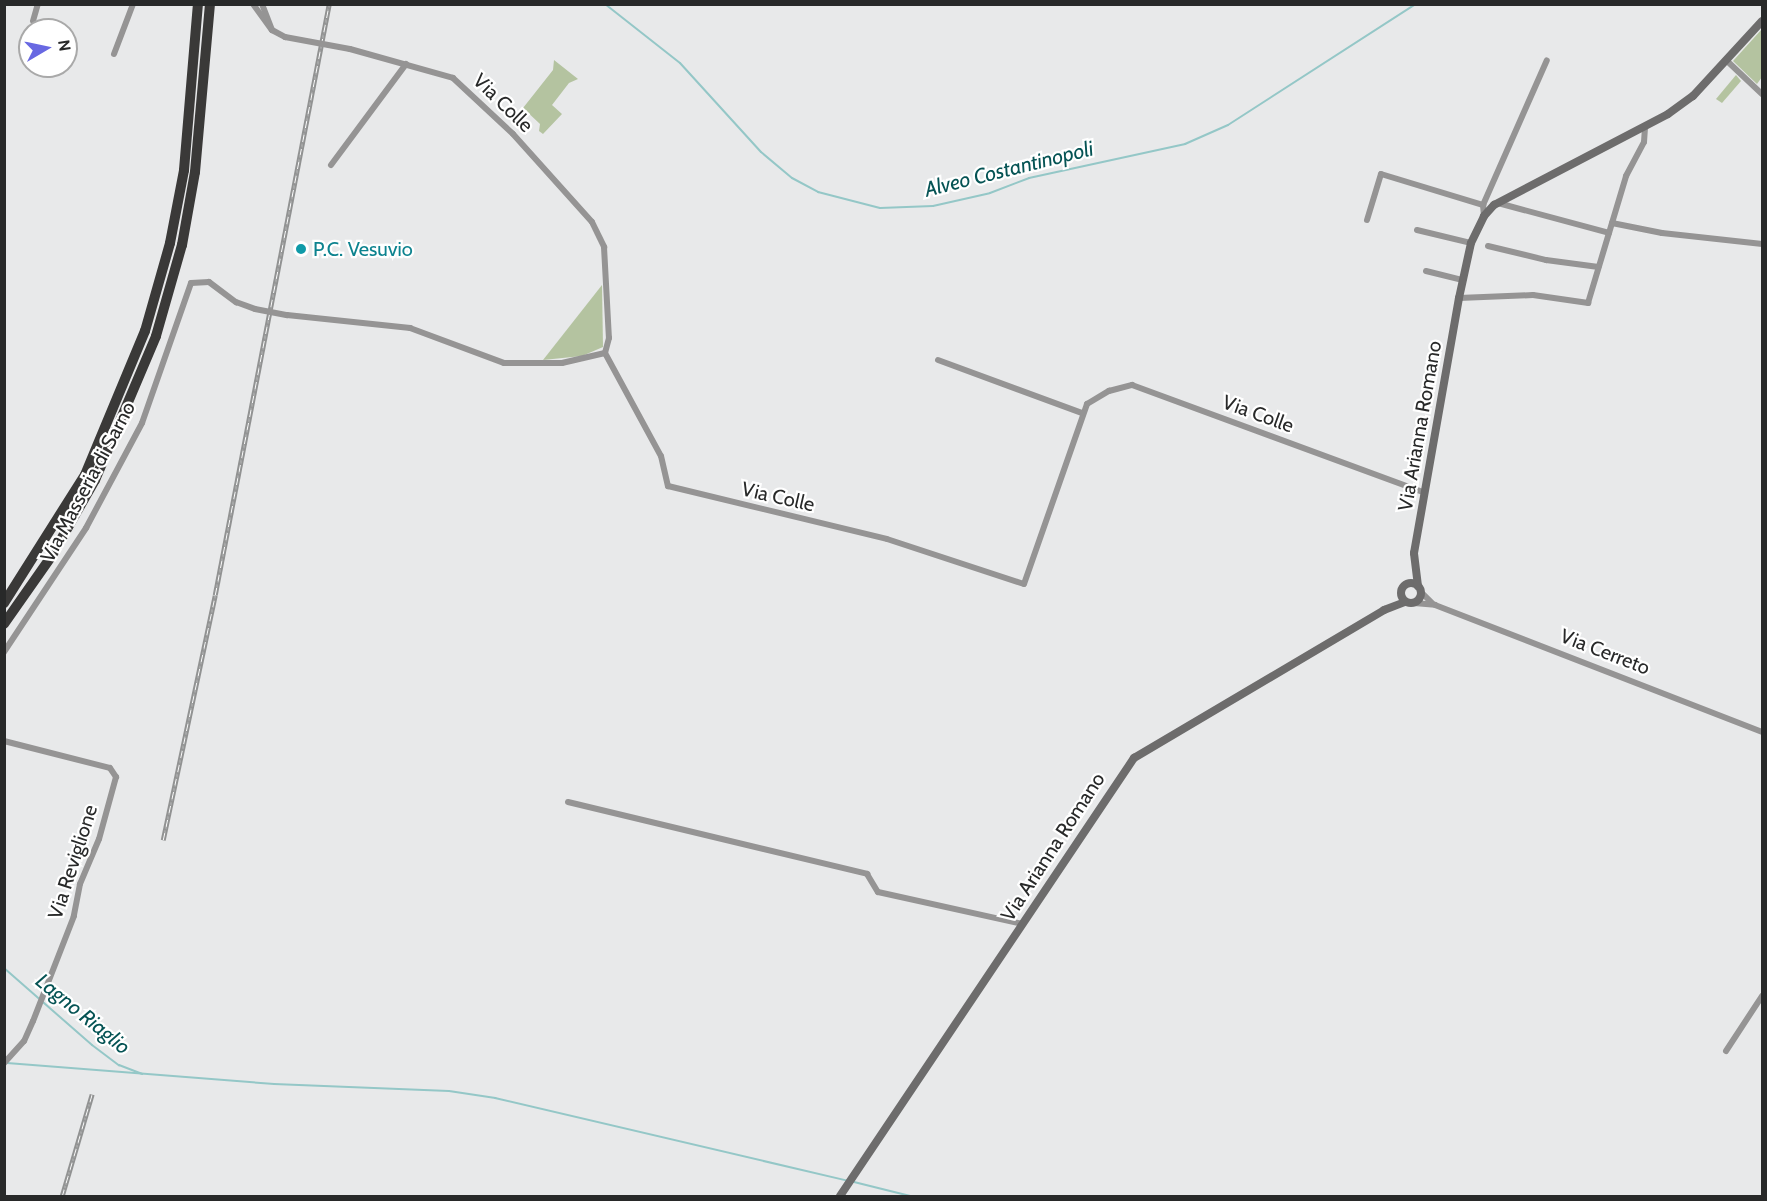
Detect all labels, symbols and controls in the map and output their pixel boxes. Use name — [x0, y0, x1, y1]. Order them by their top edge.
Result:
north arrow — [18, 18, 78, 78]
text: N — [54, 38, 75, 52]
street label: Via Colle — [468, 69, 538, 137]
water label: Alveo Costantinopoli — [922, 136, 1096, 202]
place label: P.C. Vesuvio — [313, 237, 413, 261]
marker: P.C. Vesuvio — [294, 242, 308, 256]
street label: Via Arianna Romano — [1393, 339, 1447, 513]
street label: Via Colle — [1219, 390, 1297, 438]
street label: Via Masseria di Sarno — [36, 398, 140, 566]
street label: Via Colle — [739, 477, 817, 517]
street label: Via Cerreto — [1557, 624, 1653, 680]
street label: Via Arianna Romano — [996, 768, 1110, 926]
street label: Via Reviglione — [43, 802, 103, 922]
water label: Lagno Riaglio — [31, 968, 135, 1060]

